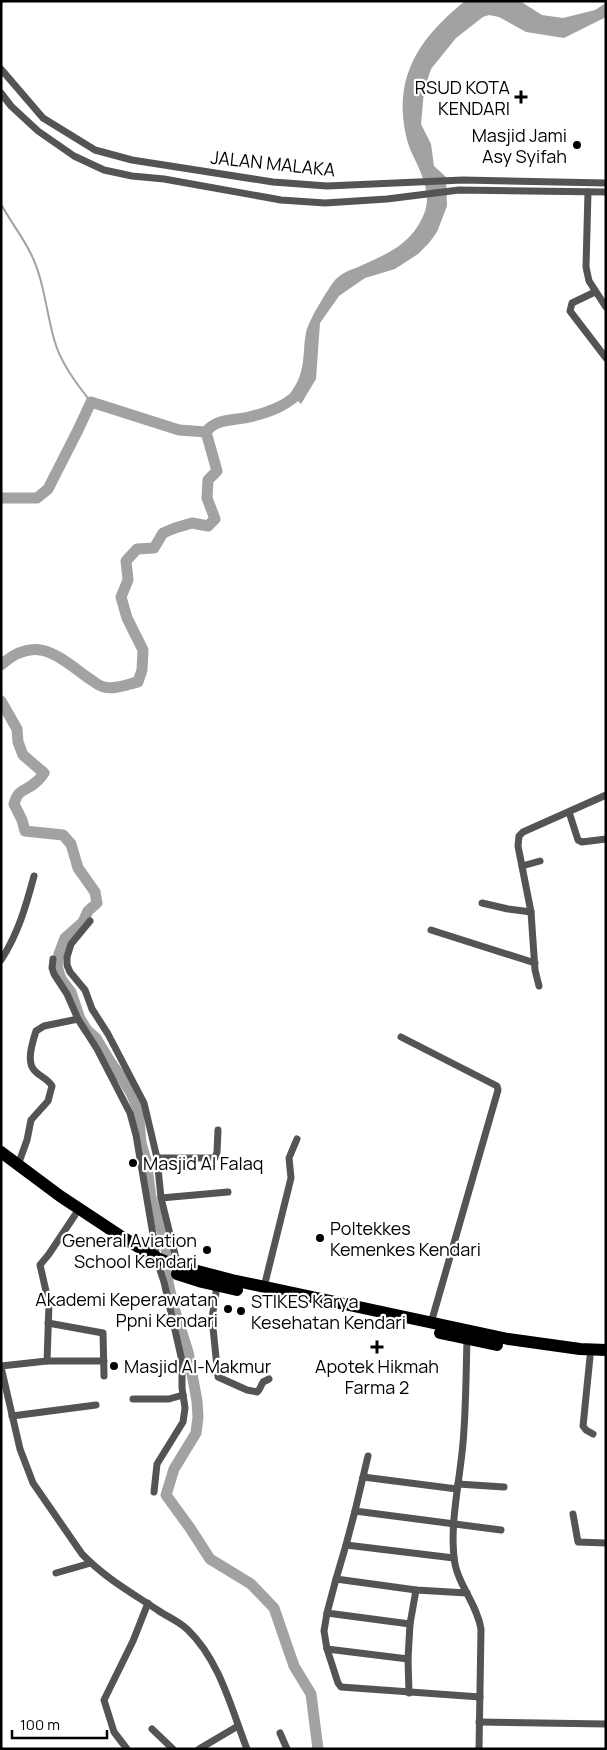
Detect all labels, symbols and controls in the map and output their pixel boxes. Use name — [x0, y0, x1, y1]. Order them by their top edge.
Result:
place label: RSUD KOTA KENDARI — [415, 75, 511, 120]
marker: RSUD KOTA KENDARI — [514, 90, 528, 104]
place label: Masjid Jami Asy Syifah — [472, 123, 567, 168]
marker: Masjid Jami Asy Syifah — [571, 139, 583, 151]
street label: JALAN MALAKA — [210, 145, 337, 182]
place label: Masjid Al Falaq — [143, 1151, 263, 1175]
marker: Masjid Al Falaq — [127, 1157, 139, 1169]
place label: Poltekkes Kemenkes Kendari — [330, 1216, 481, 1261]
place label: General Aviation School Kendari — [62, 1228, 197, 1273]
marker: Poltekkes Kemenkes Kendari — [314, 1232, 326, 1244]
marker: General Aviation School Kendari — [201, 1244, 213, 1256]
place label: Akademi Keperawatan Ppni Kendari — [35, 1287, 218, 1332]
place label: STIKES Karya Kesehatan Kendari — [251, 1289, 406, 1334]
marker: Akademi Keperawatan Ppni Kendari — [222, 1303, 234, 1315]
marker: STIKES Karya Kesehatan Kendari — [235, 1305, 247, 1317]
marker: Apotek Hikmah Farma 2 — [371, 1341, 383, 1353]
place label: Masjid Al-Makmur — [124, 1354, 272, 1378]
place label: Apotek Hikmah Farma 2 — [315, 1354, 439, 1399]
marker: Masjid Al-Makmur — [108, 1360, 120, 1372]
scale bar — [12, 1708, 108, 1740]
text: 100 m — [20, 1714, 60, 1735]

